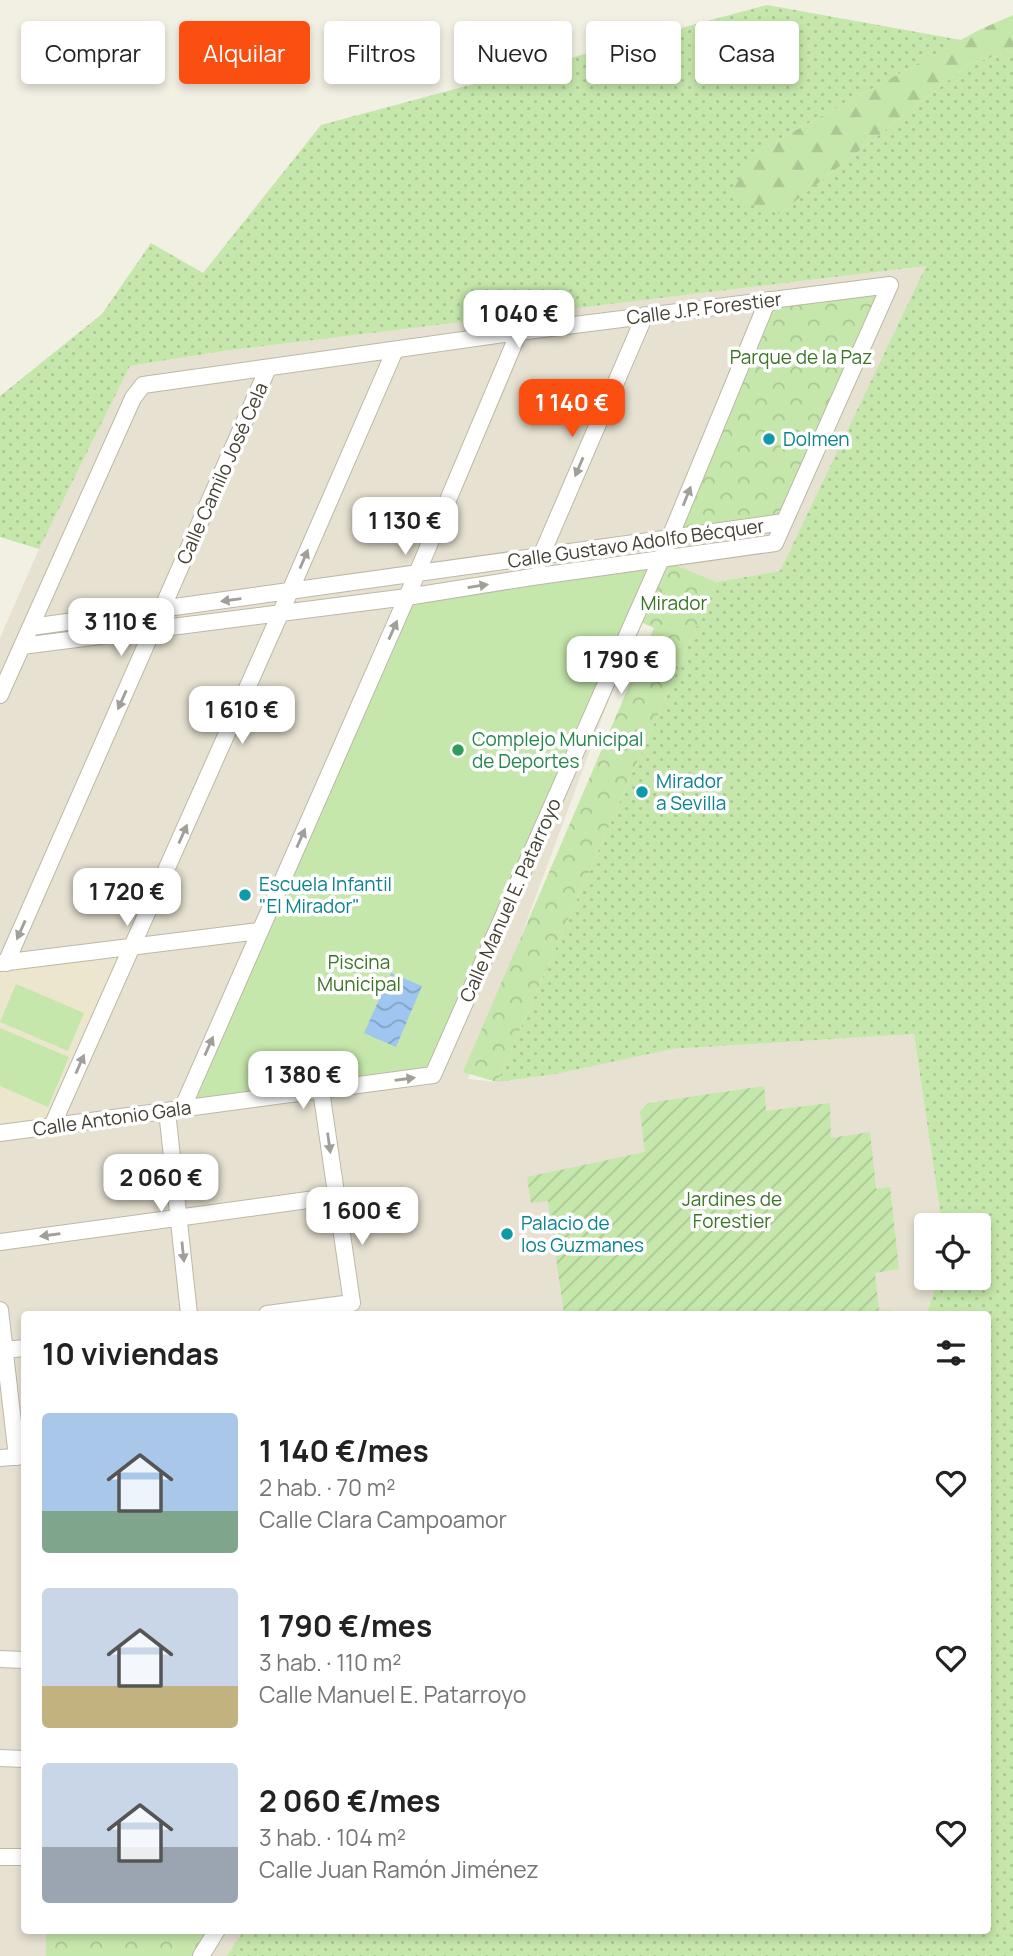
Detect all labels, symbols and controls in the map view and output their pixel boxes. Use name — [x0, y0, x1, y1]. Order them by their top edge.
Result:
chip: Comprar — [21, 21, 165, 84]
chip: Alquilar — [179, 21, 310, 84]
chip: Filtros — [324, 21, 440, 84]
chip: Nuevo — [454, 21, 572, 84]
chip: Piso — [586, 21, 681, 84]
chip: Casa — [695, 21, 799, 84]
street label: Calle J.P. Forestier — [625, 286, 783, 330]
pin: 1 040 € — [454, 290, 584, 350]
text: 1 040 € — [479, 297, 559, 329]
park label: Parque de la Paz — [730, 344, 872, 370]
street label: Calle Camilo José Cela — [170, 378, 274, 568]
pin: 1 140 € — [507, 380, 637, 439]
text: 1 140 € — [535, 386, 609, 418]
place label: Dolmen — [783, 426, 850, 452]
marker: Dolmen — [761, 431, 777, 447]
one-way arrow — [574, 457, 585, 478]
one-way arrow — [682, 486, 693, 507]
pin: 1 130 € — [340, 498, 470, 557]
text: 1 130 € — [368, 504, 442, 536]
street label: Calle Gustavo Adolfo Bécquer — [506, 512, 766, 574]
one-way arrow — [299, 548, 310, 569]
one-way arrow — [467, 580, 489, 591]
park label: Mirador — [641, 590, 708, 616]
one-way arrow — [220, 594, 242, 605]
pin: 3 110 € — [56, 598, 186, 658]
text: 3 110 € — [84, 605, 158, 637]
one-way arrow — [387, 620, 399, 640]
pin: 1 790 € — [556, 636, 686, 696]
text: 1 790 € — [583, 643, 659, 675]
pin: 1 610 € — [177, 686, 307, 746]
one-way arrow — [116, 689, 127, 710]
text: 1 610 € — [205, 693, 279, 725]
place label: Complejo Municipal de Deportes — [472, 726, 643, 774]
marker: Complejo Municipal de Deportes — [450, 742, 466, 758]
place label: Mirador a Sevilla — [656, 768, 726, 816]
marker: Mirador a Sevilla — [634, 784, 650, 800]
street label: Calle Manuel E. Patarroyo — [453, 794, 567, 1006]
one-way arrow — [177, 823, 188, 844]
one-way arrow — [295, 827, 306, 848]
pin: 1 720 € — [62, 869, 192, 928]
place label: Escuela Infantil "El Mirador" — [259, 871, 392, 919]
text: 1 720 € — [89, 875, 165, 907]
marker: Escuela Infantil "El Mirador" — [237, 887, 253, 903]
one-way arrow — [15, 920, 27, 940]
park label: Piscina Municipal — [317, 949, 401, 997]
one-way arrow — [203, 1036, 215, 1056]
pin: 1 380 € — [238, 1052, 368, 1111]
one-way arrow — [74, 1054, 86, 1074]
text: 1 380 € — [264, 1058, 342, 1090]
one-way arrow — [394, 1073, 416, 1084]
street label: Calle Antonio Gala — [31, 1094, 193, 1142]
one-way arrow — [324, 1132, 335, 1154]
pin: 2 060 € — [96, 1154, 226, 1214]
text: 2 060 € — [119, 1161, 203, 1193]
park label: Jardines de Forestier — [682, 1186, 782, 1234]
pin: 1 600 € — [297, 1188, 427, 1247]
text: 1 600 € — [322, 1194, 402, 1226]
place label: Palacio de los Guzmanes — [521, 1210, 644, 1258]
map controls — [914, 1213, 991, 1290]
button: locate — [914, 1213, 991, 1290]
marker: Palacio de los Guzmanes — [499, 1226, 515, 1242]
one-way arrow — [39, 1229, 61, 1240]
one-way arrow — [178, 1241, 189, 1263]
text: 10 viviendas — [42, 1333, 219, 1374]
icon: filters — [932, 1334, 970, 1372]
text: 1 140 €/mes — [259, 1430, 429, 1471]
icon: home — [98, 1441, 182, 1525]
icon: heart — [932, 1464, 970, 1502]
text: 2 hab. · 70 m² — [259, 1471, 395, 1503]
text: Calle Clara Campoamor — [259, 1503, 507, 1535]
text: 1 790 €/mes — [259, 1605, 432, 1646]
icon: home — [98, 1616, 182, 1700]
icon: heart — [932, 1639, 970, 1677]
text: 3 hab. · 110 m² — [259, 1646, 401, 1678]
text: Calle Manuel E. Patarroyo — [259, 1678, 526, 1710]
text: 2 060 €/mes — [259, 1780, 441, 1821]
icon: home — [98, 1791, 182, 1875]
icon: heart — [932, 1814, 970, 1852]
text: 3 hab. · 104 m² — [259, 1821, 406, 1853]
text: Calle Juan Ramón Jiménez — [259, 1853, 539, 1885]

